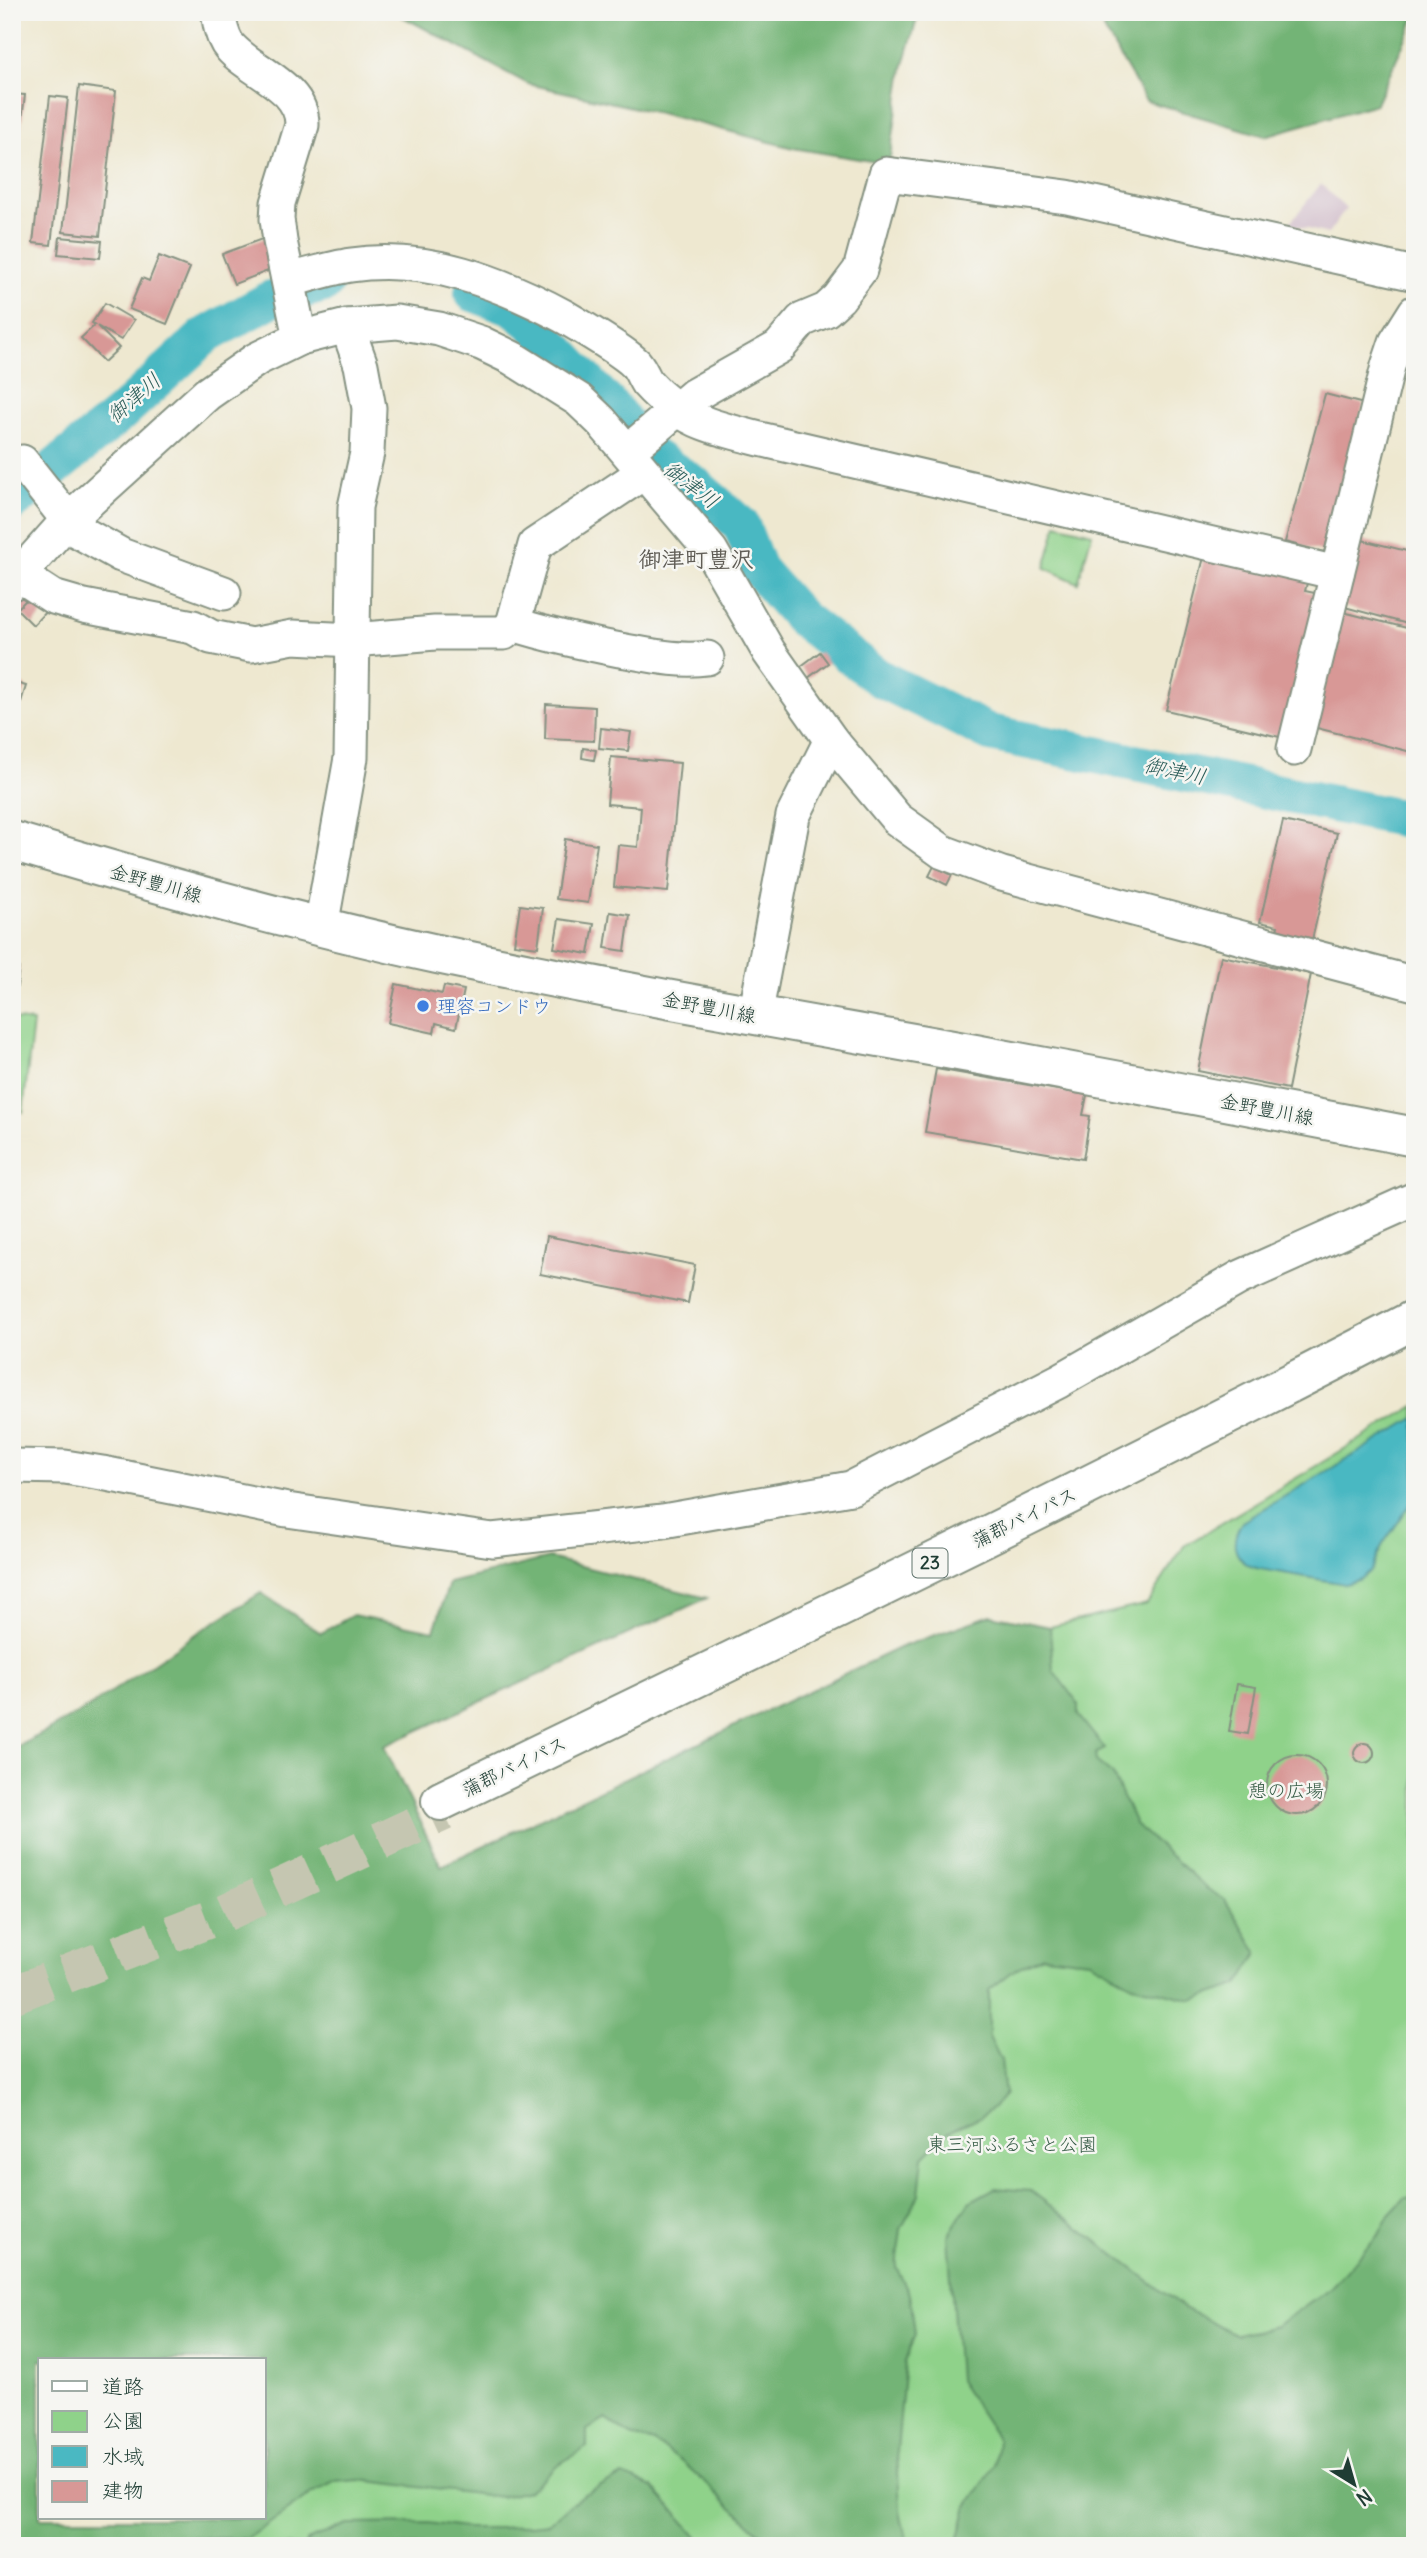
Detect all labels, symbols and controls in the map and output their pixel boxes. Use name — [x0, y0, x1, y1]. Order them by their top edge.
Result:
water label: 御津川 — [101, 367, 166, 428]
water label: 御津川 — [658, 455, 725, 514]
district label: 御津町豊沢 — [639, 544, 754, 573]
water label: 御津川 — [1141, 751, 1209, 790]
street label: 金野豊川線 — [107, 858, 205, 908]
street label: 金野豊川線 — [660, 986, 758, 1028]
place label: 理容コンドウ — [437, 994, 551, 1018]
marker: 理容コンドウ — [415, 998, 431, 1014]
street label: 金野豊川線 — [1218, 1088, 1316, 1130]
street label: 蒲郡バイパス — [968, 1481, 1080, 1553]
road number: 23 — [912, 1548, 948, 1578]
street label: 蒲郡バイパス — [458, 1730, 570, 1802]
park label: 憩の広場 — [1248, 1778, 1324, 1802]
park label: 東三河ふるさと公園 — [927, 2132, 1097, 2156]
legend — [38, 2358, 266, 2520]
text: 道路 — [102, 2373, 144, 2400]
text: 公園 — [102, 2407, 144, 2434]
text: 水域 — [102, 2443, 144, 2470]
north arrow — [1318, 2450, 1388, 2520]
text: 建物 — [102, 2477, 144, 2504]
text: N — [1352, 2484, 1377, 2511]

